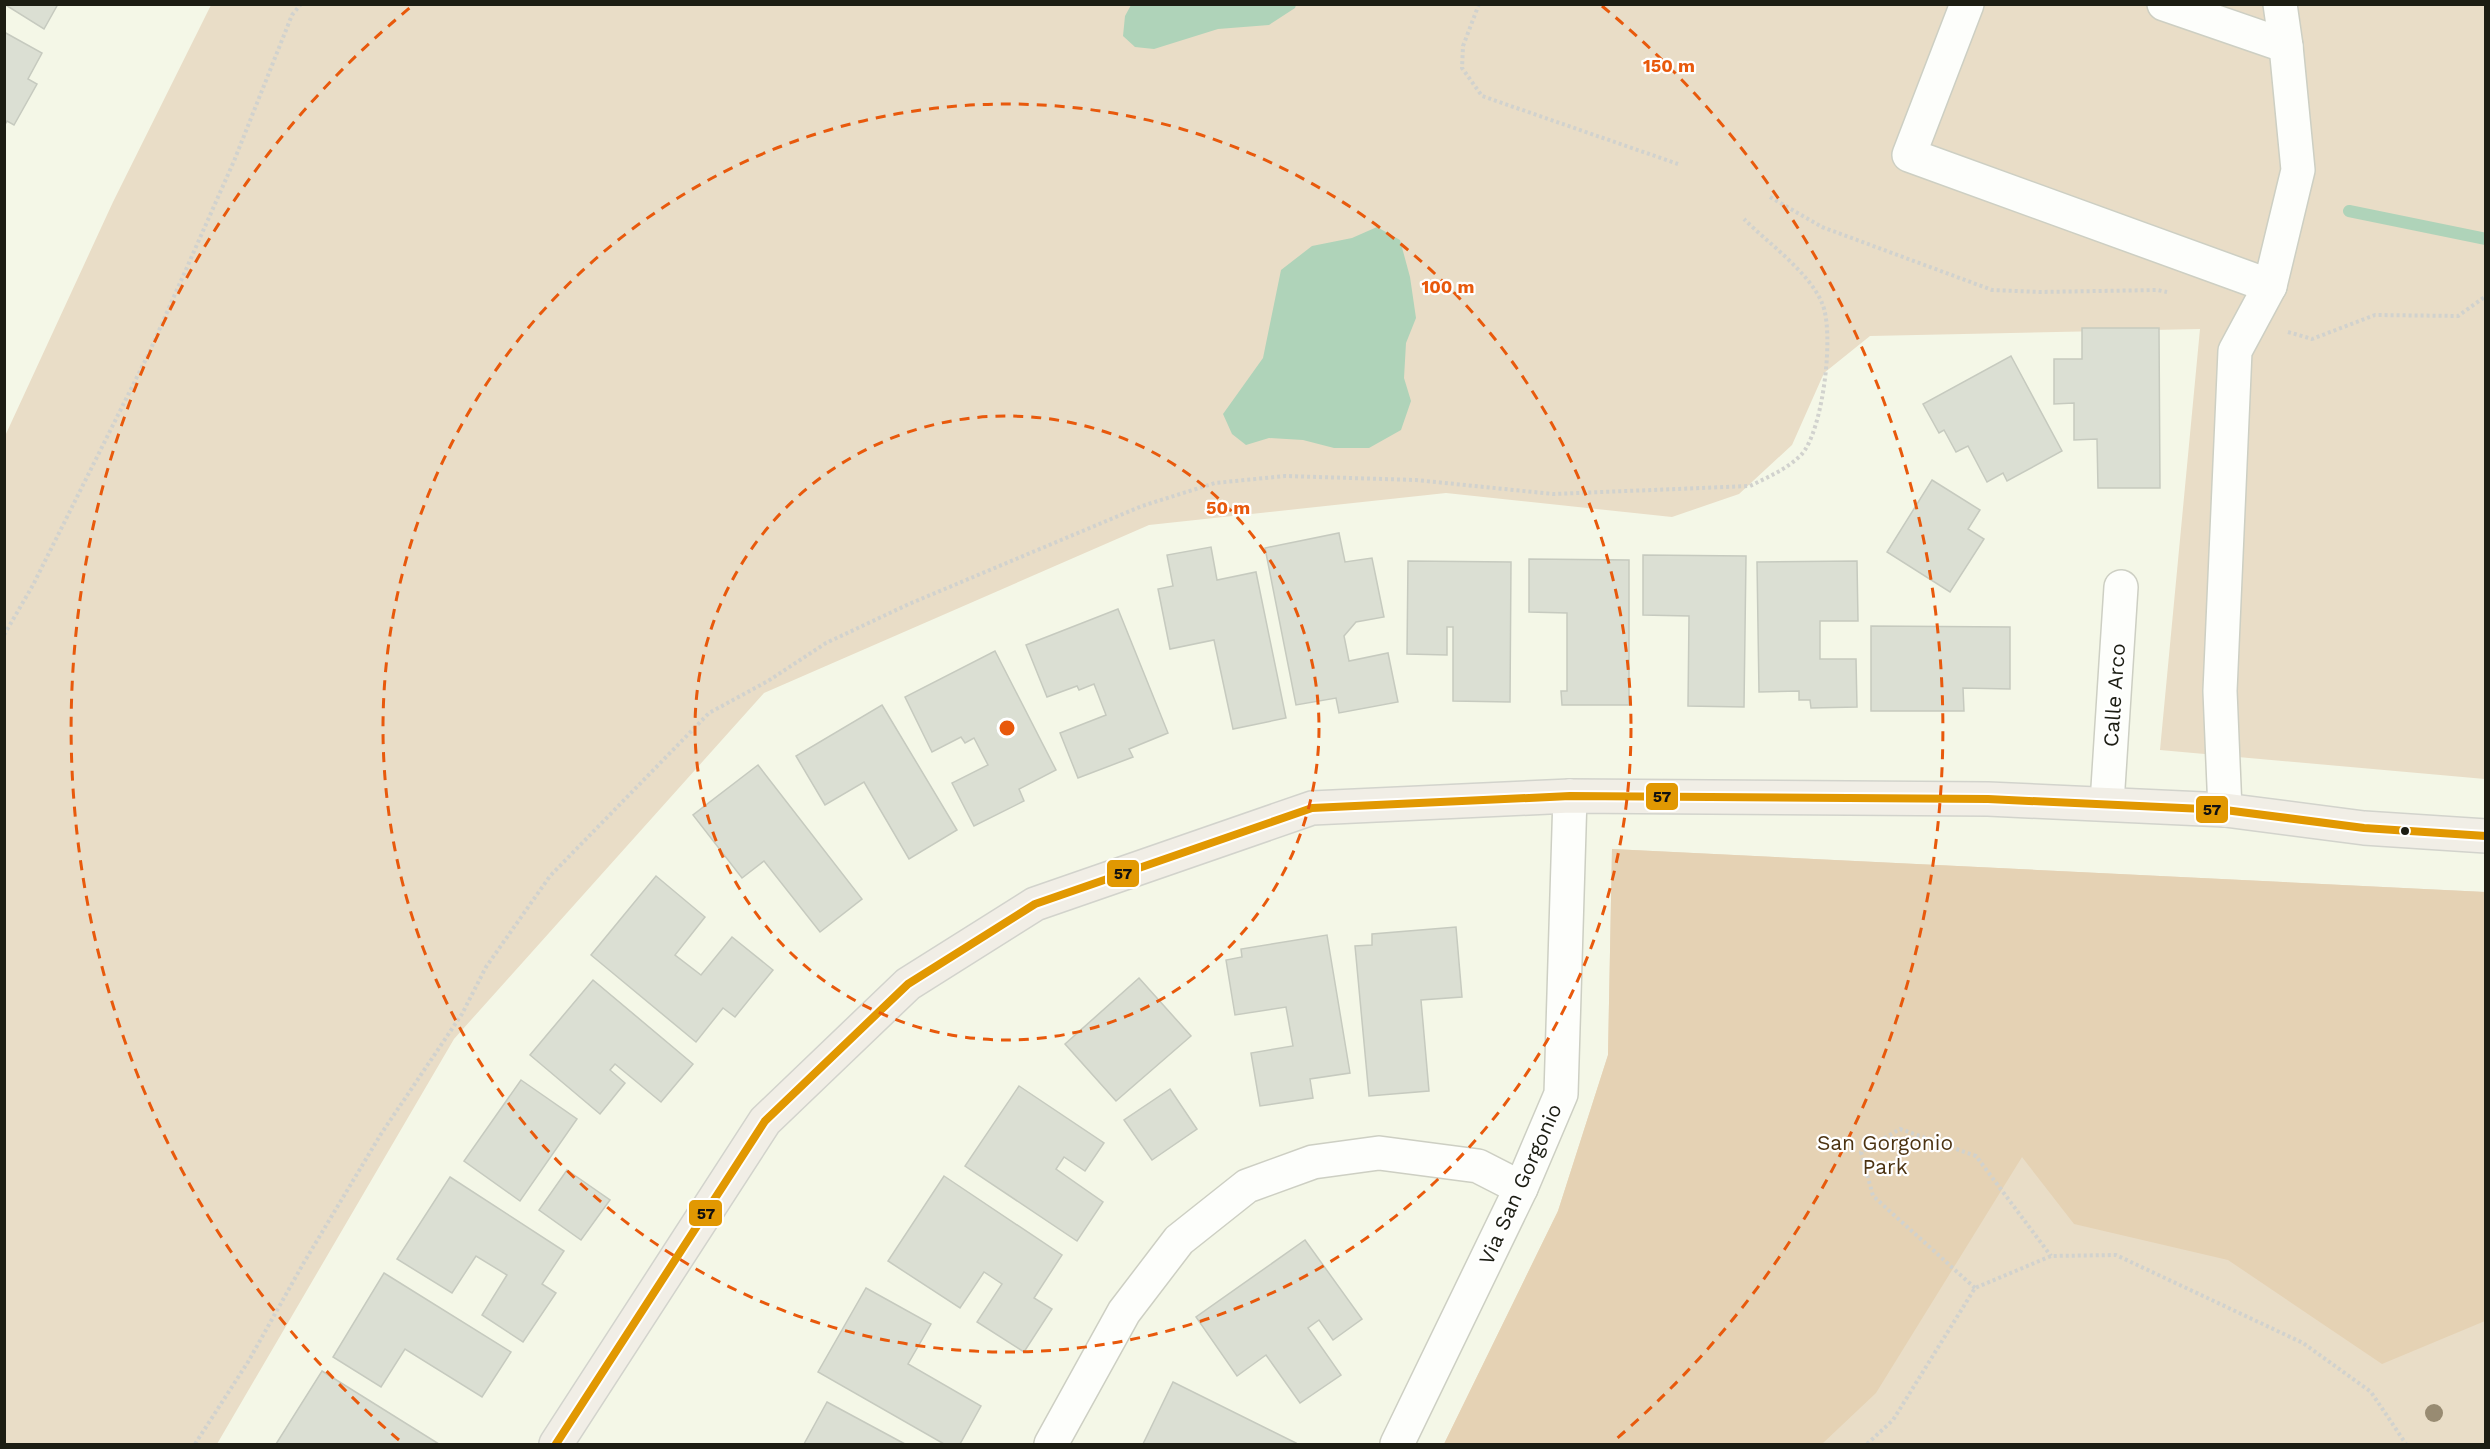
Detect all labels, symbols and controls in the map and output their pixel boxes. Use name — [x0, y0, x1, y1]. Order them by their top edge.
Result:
text: 150 m — [1643, 55, 1695, 76]
text: 100 m — [1421, 276, 1475, 297]
text: 50 m — [1206, 497, 1250, 518]
street label: Calle Arco — [2098, 642, 2130, 748]
centre of rings — [997, 718, 1017, 738]
line badge: 57 — [1645, 782, 1679, 811]
text: 57 — [1653, 787, 1672, 806]
line badge: 57 — [2195, 795, 2229, 824]
text: 57 — [2203, 800, 2222, 819]
unlabelled marker — [2399, 825, 2411, 837]
line badge: 57 — [1106, 859, 1140, 888]
text: 57 — [1114, 864, 1133, 883]
street label: Via San Gorgonio — [1473, 1100, 1567, 1268]
park label: San Gorgonio Park — [1817, 1130, 1953, 1179]
line badge: 57 — [688, 1199, 723, 1227]
text: 57 — [697, 1204, 716, 1223]

